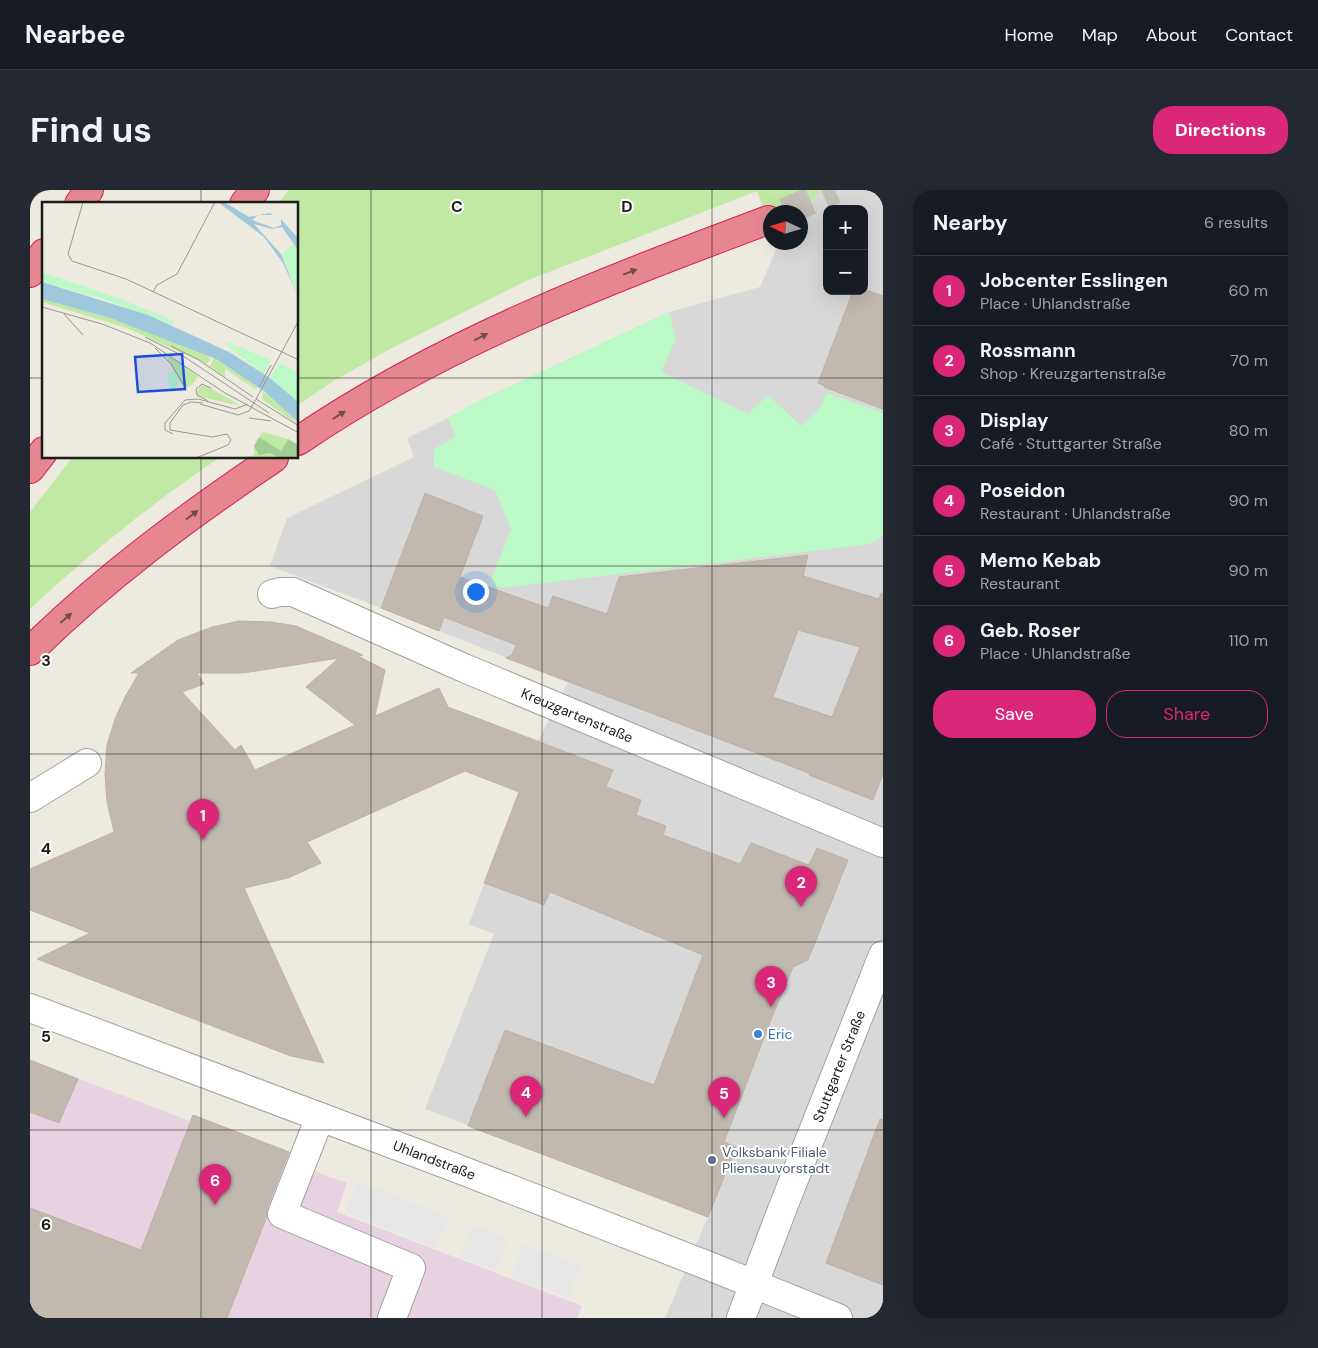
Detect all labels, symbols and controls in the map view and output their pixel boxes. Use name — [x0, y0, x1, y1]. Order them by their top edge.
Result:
text: Nearbee — [25, 19, 125, 50]
text: Home — [1004, 23, 1054, 47]
text: Map — [1082, 23, 1118, 47]
text: About — [1146, 23, 1197, 47]
text: Contact — [1225, 23, 1293, 47]
button: Directions — [1153, 106, 1288, 154]
text: Find us — [30, 107, 152, 153]
text: C — [451, 196, 463, 217]
text: D — [621, 196, 633, 217]
inset map — [42, 202, 299, 459]
north arrow — [763, 205, 808, 250]
map controls — [823, 205, 868, 295]
button: + — [823, 205, 868, 250]
text: Nearby — [933, 209, 1007, 237]
text: 6 results — [1204, 212, 1268, 233]
button: − — [823, 250, 868, 295]
one-way arrow — [623, 268, 637, 276]
text: Jobcenter Esslingen — [980, 268, 1168, 293]
text: 1 — [946, 280, 952, 301]
text: 60 m — [1228, 280, 1268, 301]
text: Place · Uhlandstraße — [980, 293, 1131, 314]
one-way arrow — [474, 333, 488, 341]
text: Rossmann — [980, 338, 1076, 363]
text: 2 — [944, 350, 954, 371]
text: 70 m — [1230, 350, 1268, 371]
text: Shop · Kreuzgartenstraße — [980, 363, 1166, 384]
text: Display — [980, 408, 1049, 433]
one-way arrow — [332, 411, 345, 420]
text: 3 — [944, 420, 954, 441]
text: 80 m — [1229, 420, 1268, 441]
text: Café · Stuttgarter Straße — [980, 433, 1162, 454]
text: Poseidon — [980, 478, 1065, 503]
text: 4 — [944, 490, 954, 511]
text: 90 m — [1228, 490, 1268, 511]
text: Restaurant · Uhlandstraße — [980, 503, 1171, 524]
one-way arrow — [185, 510, 198, 521]
text: Memo Kebab — [980, 548, 1101, 573]
text: 5 — [944, 560, 954, 581]
text: 90 m — [1228, 560, 1268, 581]
text: Restaurant — [980, 573, 1060, 594]
your location — [463, 579, 489, 605]
one-way arrow — [59, 612, 72, 623]
text: Geb. Roser — [980, 618, 1080, 643]
text: 6 — [944, 630, 954, 651]
text: 110 m — [1229, 630, 1268, 651]
text: Place · Uhlandstraße — [980, 643, 1131, 664]
text: 3 — [41, 650, 51, 671]
street label: Kreuzgartenstraße — [519, 684, 636, 747]
button: Save — [933, 690, 1096, 738]
button: Share — [1106, 690, 1268, 738]
pin: 1 — [187, 799, 219, 840]
text: 4 — [41, 838, 51, 859]
pin: 2 — [785, 866, 817, 907]
pin: 3 — [755, 966, 787, 1007]
street label: Stuttgarter Straße — [809, 1008, 869, 1125]
place label: Eric — [768, 1025, 792, 1043]
text: 5 — [41, 1026, 51, 1047]
marker: Eric — [752, 1028, 764, 1040]
pin: 4 — [510, 1076, 542, 1117]
pin: 5 — [708, 1077, 740, 1118]
street label: Uhlandstraße — [391, 1136, 478, 1184]
place label: Volksbank Filiale Pliensauvorstadt — [722, 1143, 830, 1177]
marker: Volksbank Filiale Pliensauvorstadt — [706, 1154, 718, 1166]
pin: 6 — [199, 1164, 231, 1205]
text: 6 — [41, 1214, 51, 1235]

